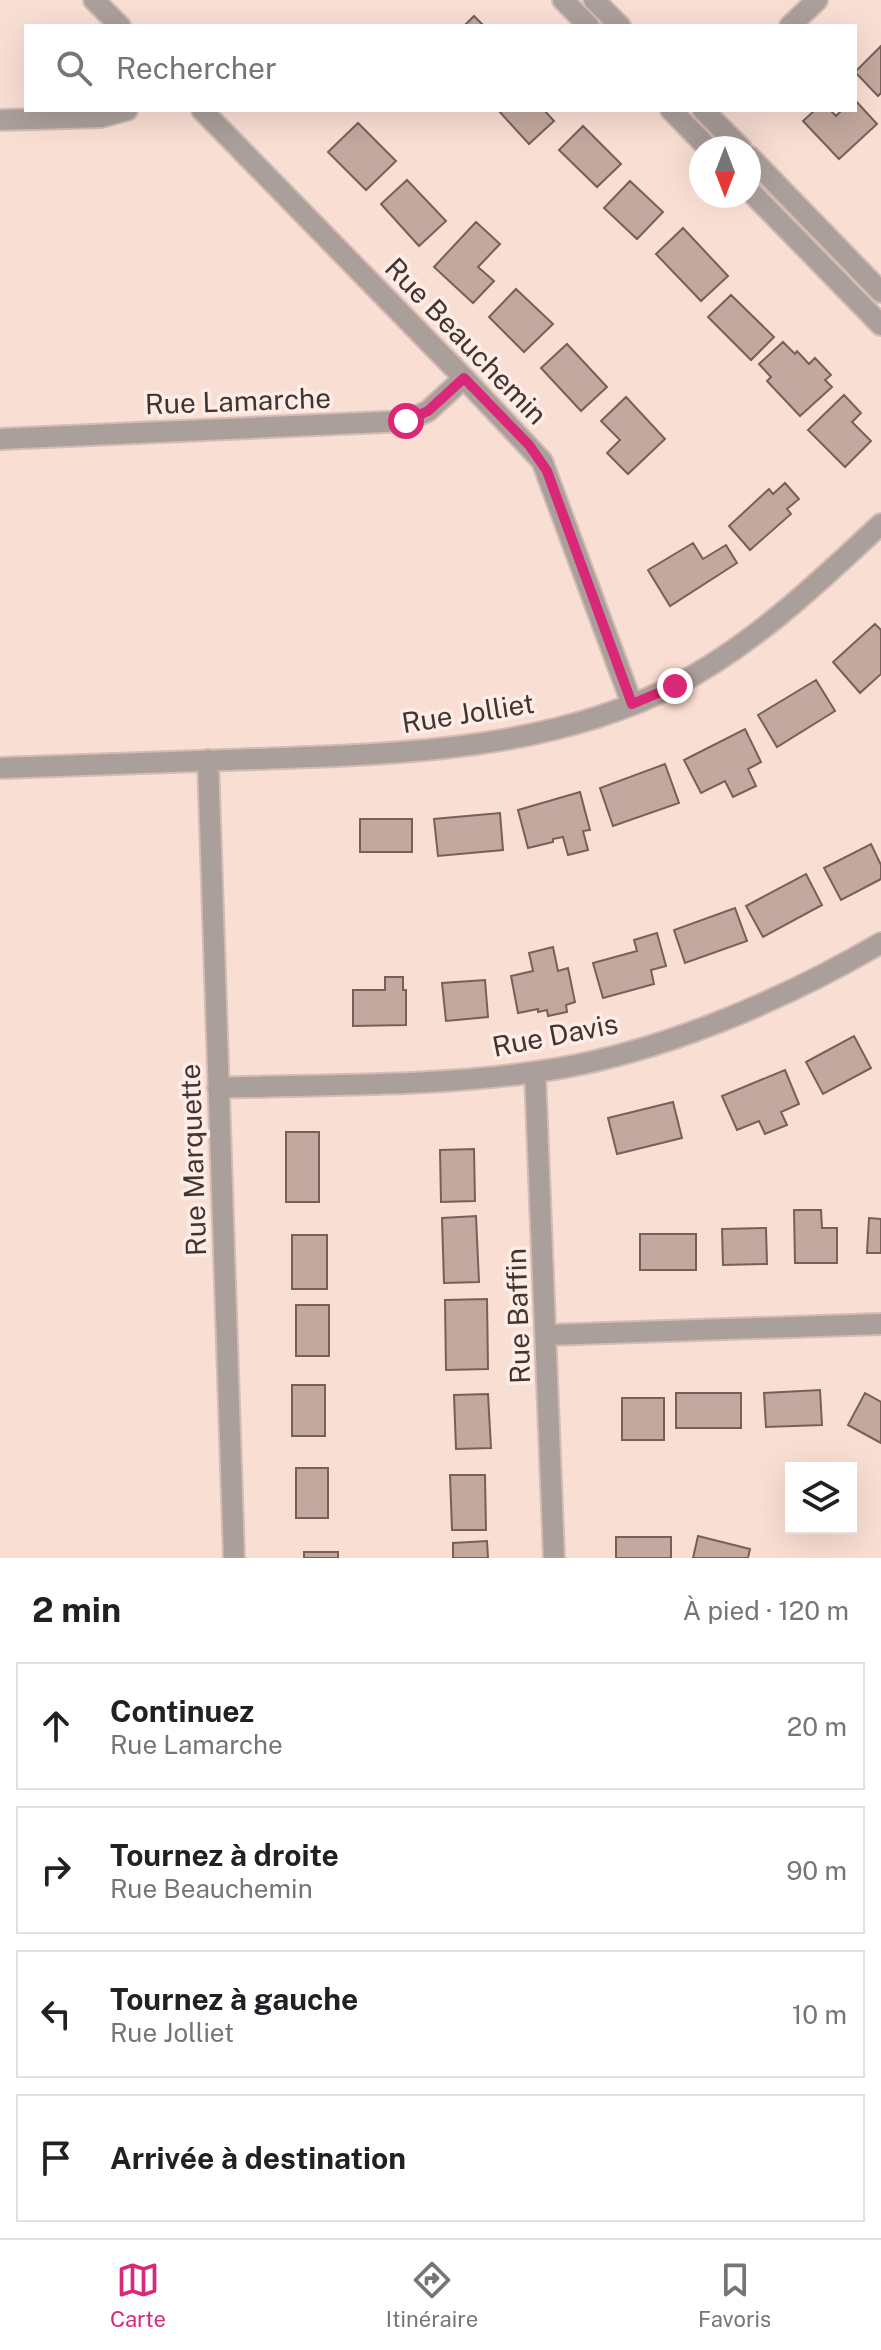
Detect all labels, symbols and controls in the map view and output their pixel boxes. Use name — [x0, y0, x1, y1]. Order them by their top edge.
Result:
search box — [24, 24, 857, 112]
icon: search — [52, 46, 96, 90]
text: Rechercher — [116, 50, 277, 86]
north arrow — [689, 136, 761, 208]
street label: Rue Beauchemin — [379, 251, 554, 431]
street label: Rue Lamarche — [144, 381, 332, 420]
route start — [388, 403, 424, 439]
route end — [657, 668, 693, 704]
street label: Rue Jolliet — [399, 686, 536, 739]
street label: Rue Davis — [489, 1006, 620, 1063]
street label: Rue Marquette — [173, 1063, 212, 1257]
street label: Rue Baffin — [499, 1248, 536, 1384]
map controls — [785, 1462, 857, 1534]
button: layers — [785, 1462, 857, 1534]
text: 2 min — [32, 1590, 121, 1630]
text: À pied · 120 m — [683, 1595, 849, 1626]
text: Continuez — [110, 1693, 254, 1729]
icon: ahead — [34, 1704, 78, 1748]
text: 20 m — [787, 1711, 847, 1742]
text: Rue Lamarche — [110, 1729, 283, 1760]
text: Tournez à droite — [110, 1837, 339, 1873]
icon: right — [34, 1848, 78, 1892]
text: 90 m — [786, 1855, 847, 1886]
text: Rue Beauchemin — [110, 1873, 313, 1904]
text: Tournez à gauche — [110, 1981, 358, 2017]
icon: left — [34, 1992, 78, 2036]
text: 10 m — [792, 1999, 847, 2030]
text: Rue Jolliet — [110, 2017, 234, 2048]
icon: arrive — [34, 2136, 78, 2180]
text: Arrivée à destination — [110, 2140, 406, 2176]
tab: Carte — [110, 2258, 166, 2332]
tab: Itinéraire — [386, 2258, 478, 2332]
tab: Favoris — [698, 2258, 771, 2332]

